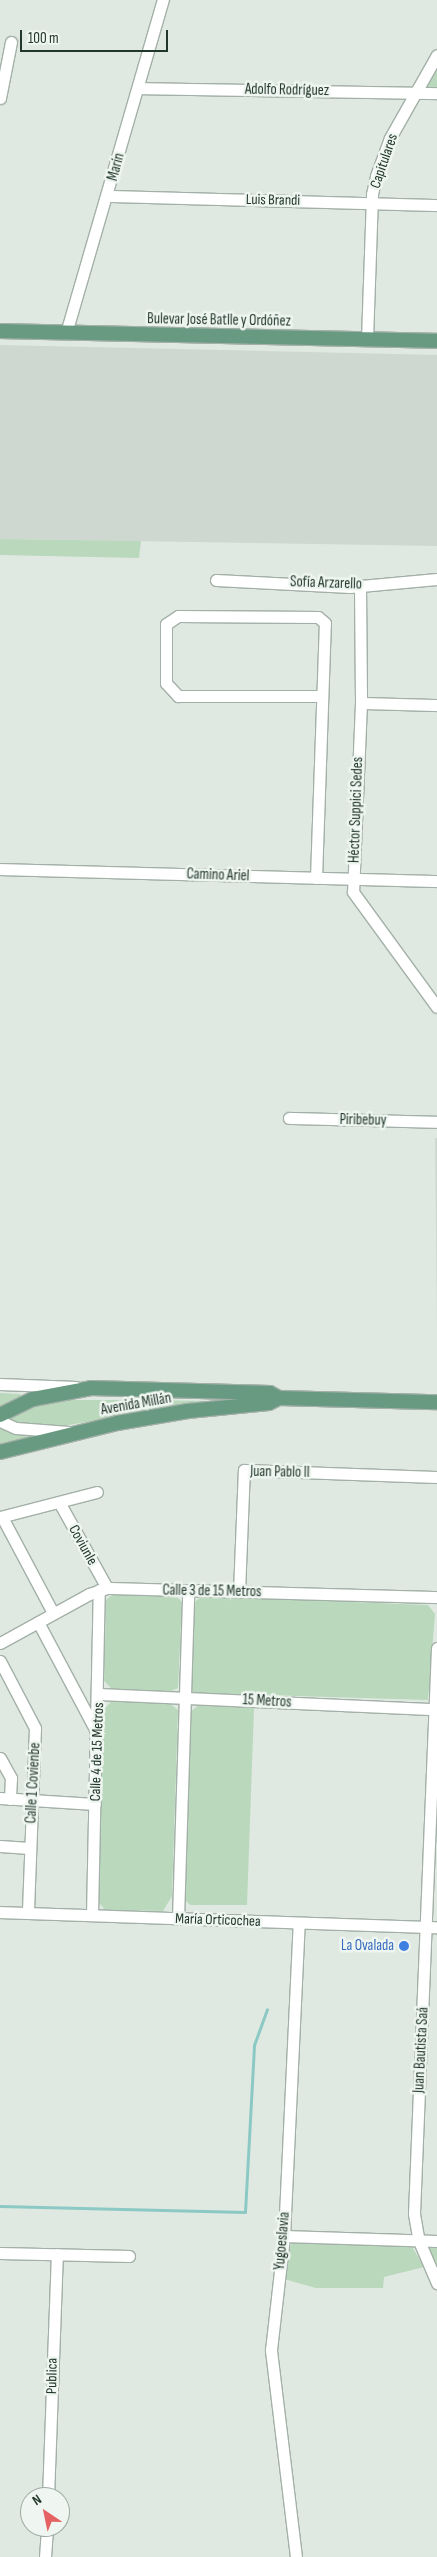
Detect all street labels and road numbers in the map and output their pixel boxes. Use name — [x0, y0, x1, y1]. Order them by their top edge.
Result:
street label: Adolfo Rodríguez — [245, 80, 329, 100]
street label: Capitulares — [366, 131, 402, 191]
street label: Marín — [104, 151, 128, 183]
street label: Luis Brandi — [246, 191, 300, 209]
street label: Bulevar José Batlle y Ordóñez — [147, 310, 291, 330]
street label: Sofía Arzarello — [290, 573, 362, 593]
street label: Héctor Suppici Sedes — [345, 757, 367, 863]
street label: Camino Ariel — [186, 865, 250, 885]
street label: Piribebuy — [339, 1111, 387, 1129]
street label: Avenida Millán — [99, 1389, 173, 1419]
street label: Juan Pablo II — [250, 1462, 310, 1482]
street label: Coviunle — [65, 1522, 101, 1568]
street label: Calle 3 de 15 Metros — [162, 1581, 262, 1601]
street label: 15 Metros — [242, 1691, 292, 1711]
street label: Calle 4 de 15 Metros — [86, 1702, 108, 1802]
street label: Calle 1 Covienbe — [22, 1742, 44, 1824]
street label: María Orticochea — [175, 1910, 261, 1930]
street label: Juan Bautista Saá — [410, 2007, 432, 2093]
street label: Yugoeslavia — [270, 2211, 294, 2271]
street label: Publica — [43, 2358, 61, 2394]

